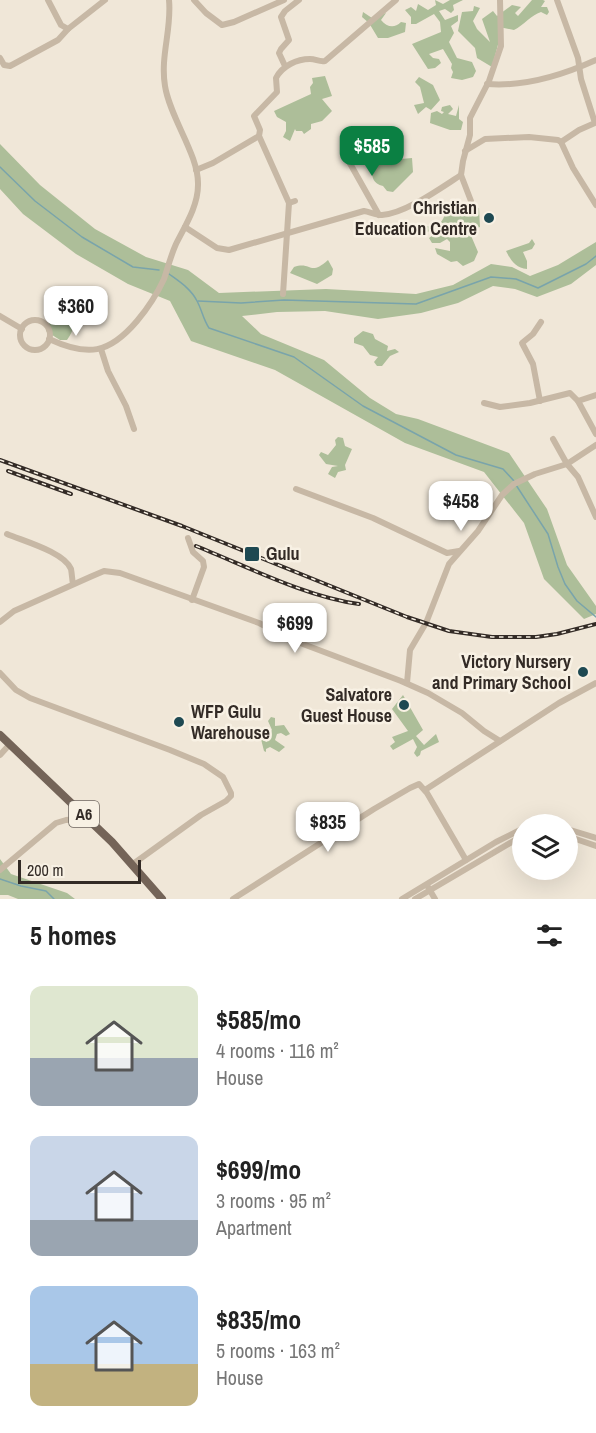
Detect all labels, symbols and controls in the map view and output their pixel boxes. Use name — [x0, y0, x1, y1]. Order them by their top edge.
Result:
pin: $585 — [336, 126, 408, 177]
text: $585 — [354, 132, 390, 159]
place label: Christian Education Centre — [355, 195, 477, 241]
marker: Christian Education Centre — [482, 211, 496, 225]
pin: $360 — [40, 286, 112, 337]
text: $360 — [58, 292, 94, 319]
pin: $458 — [425, 481, 497, 532]
text: $458 — [443, 487, 479, 514]
place label: Gulu — [266, 541, 300, 566]
marker: Gulu — [243, 545, 261, 563]
pin: $699 — [259, 603, 331, 654]
text: $699 — [277, 609, 313, 636]
place label: Victory Nursery and Primary School — [432, 649, 572, 695]
marker: Victory Nursery and Primary School — [576, 665, 590, 679]
place label: Salvatore Guest House — [301, 682, 392, 728]
marker: Salvatore Guest House — [397, 698, 411, 712]
place label: WFP Gulu Warehouse — [191, 699, 270, 745]
marker: WFP Gulu Warehouse — [172, 715, 186, 729]
road number: A6 — [69, 801, 99, 827]
pin: $835 — [292, 802, 364, 853]
text: $835 — [310, 808, 346, 835]
map controls — [512, 814, 578, 880]
button: layers — [512, 814, 578, 880]
scale bar — [18, 857, 141, 884]
text: 200 m — [27, 859, 63, 881]
text: 5 homes — [30, 918, 117, 953]
icon: filters — [533, 919, 566, 952]
text: $585/mo — [216, 1002, 301, 1037]
icon: home — [78, 1010, 150, 1082]
text: 4 rooms · 116 m² — [216, 1037, 339, 1064]
text: House — [216, 1064, 263, 1091]
text: $699/mo — [216, 1152, 301, 1187]
icon: home — [78, 1160, 150, 1232]
text: 3 rooms · 95 m² — [216, 1187, 331, 1214]
text: Apartment — [216, 1214, 292, 1241]
text: $835/mo — [216, 1302, 301, 1337]
icon: home — [78, 1310, 150, 1382]
text: 5 rooms · 163 m² — [216, 1337, 340, 1364]
text: House — [216, 1364, 263, 1391]

